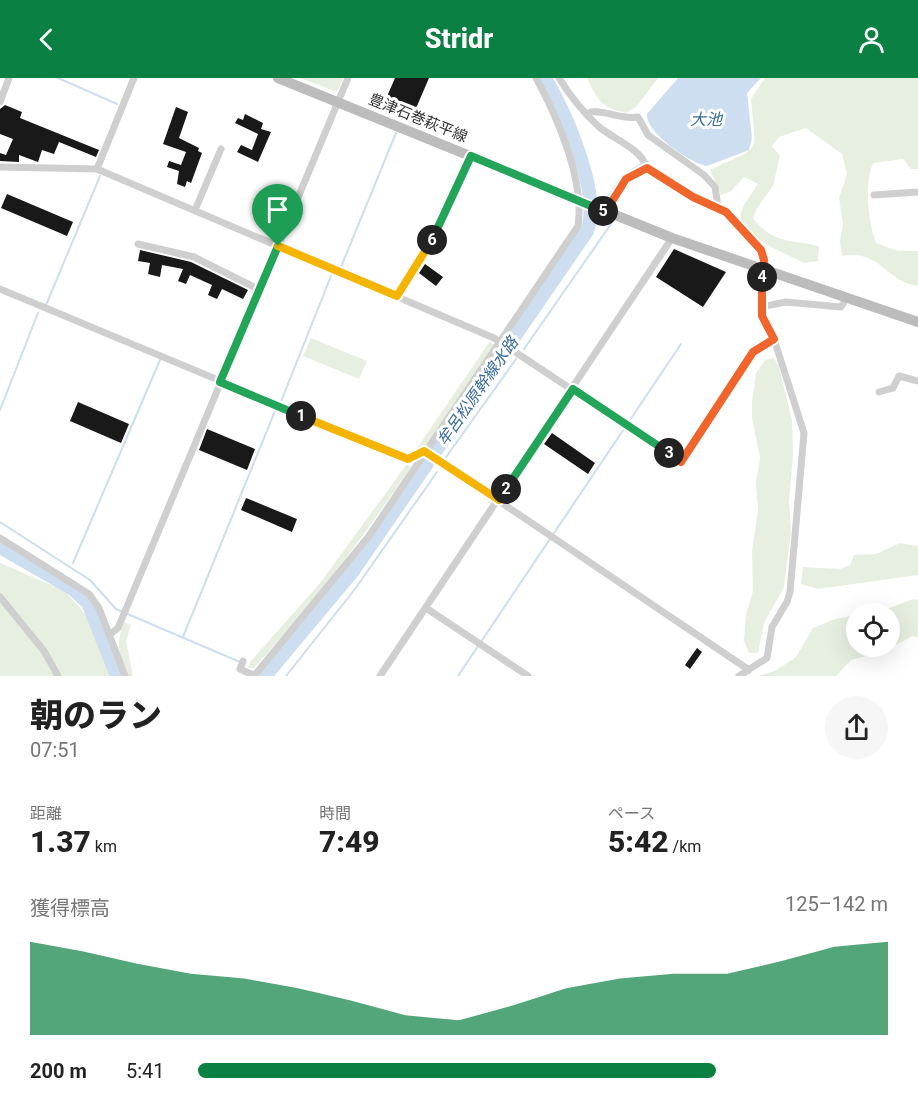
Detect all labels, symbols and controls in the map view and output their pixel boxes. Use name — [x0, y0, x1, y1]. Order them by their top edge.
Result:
icon: back — [30, 23, 63, 56]
text: Stridr — [425, 23, 493, 55]
icon: person — [855, 23, 888, 56]
street label: 豊津石巻萩平線 — [366, 90, 470, 146]
water label: 大池 — [690, 110, 724, 129]
pin — [252, 184, 303, 246]
icon: arrive — [261, 193, 294, 226]
pin: 5 — [588, 196, 618, 226]
text: 5 — [598, 201, 608, 220]
pin: 6 — [417, 225, 447, 255]
text: 6 — [427, 230, 437, 249]
pin: 4 — [747, 262, 777, 292]
text: 4 — [757, 267, 767, 286]
water label: 牟呂松原幹線水路 — [433, 332, 523, 449]
pin: 1 — [286, 401, 316, 431]
text: 1 — [296, 406, 306, 425]
pin: 3 — [654, 438, 684, 468]
text: 3 — [664, 443, 674, 462]
pin: 2 — [491, 474, 521, 504]
text: 2 — [501, 479, 511, 498]
map controls — [846, 603, 900, 657]
button: locate — [846, 603, 900, 657]
text: 朝のラン — [30, 696, 162, 735]
button: share — [825, 696, 888, 759]
text: 07:51 — [30, 738, 80, 762]
text: 距離 — [30, 804, 62, 823]
text: 時間 — [319, 804, 351, 823]
text: ペース — [608, 804, 655, 823]
text: 1.37 — [30, 824, 91, 859]
text: 7:49 — [319, 824, 380, 859]
text: 5:42 — [608, 824, 669, 859]
text: km — [91, 837, 117, 856]
text: /km — [669, 837, 701, 856]
text: 125–142 m — [785, 892, 888, 916]
text: 獲得標高 — [30, 896, 110, 920]
text: 200 m — [30, 1059, 87, 1083]
text: 5:41 — [126, 1059, 165, 1083]

